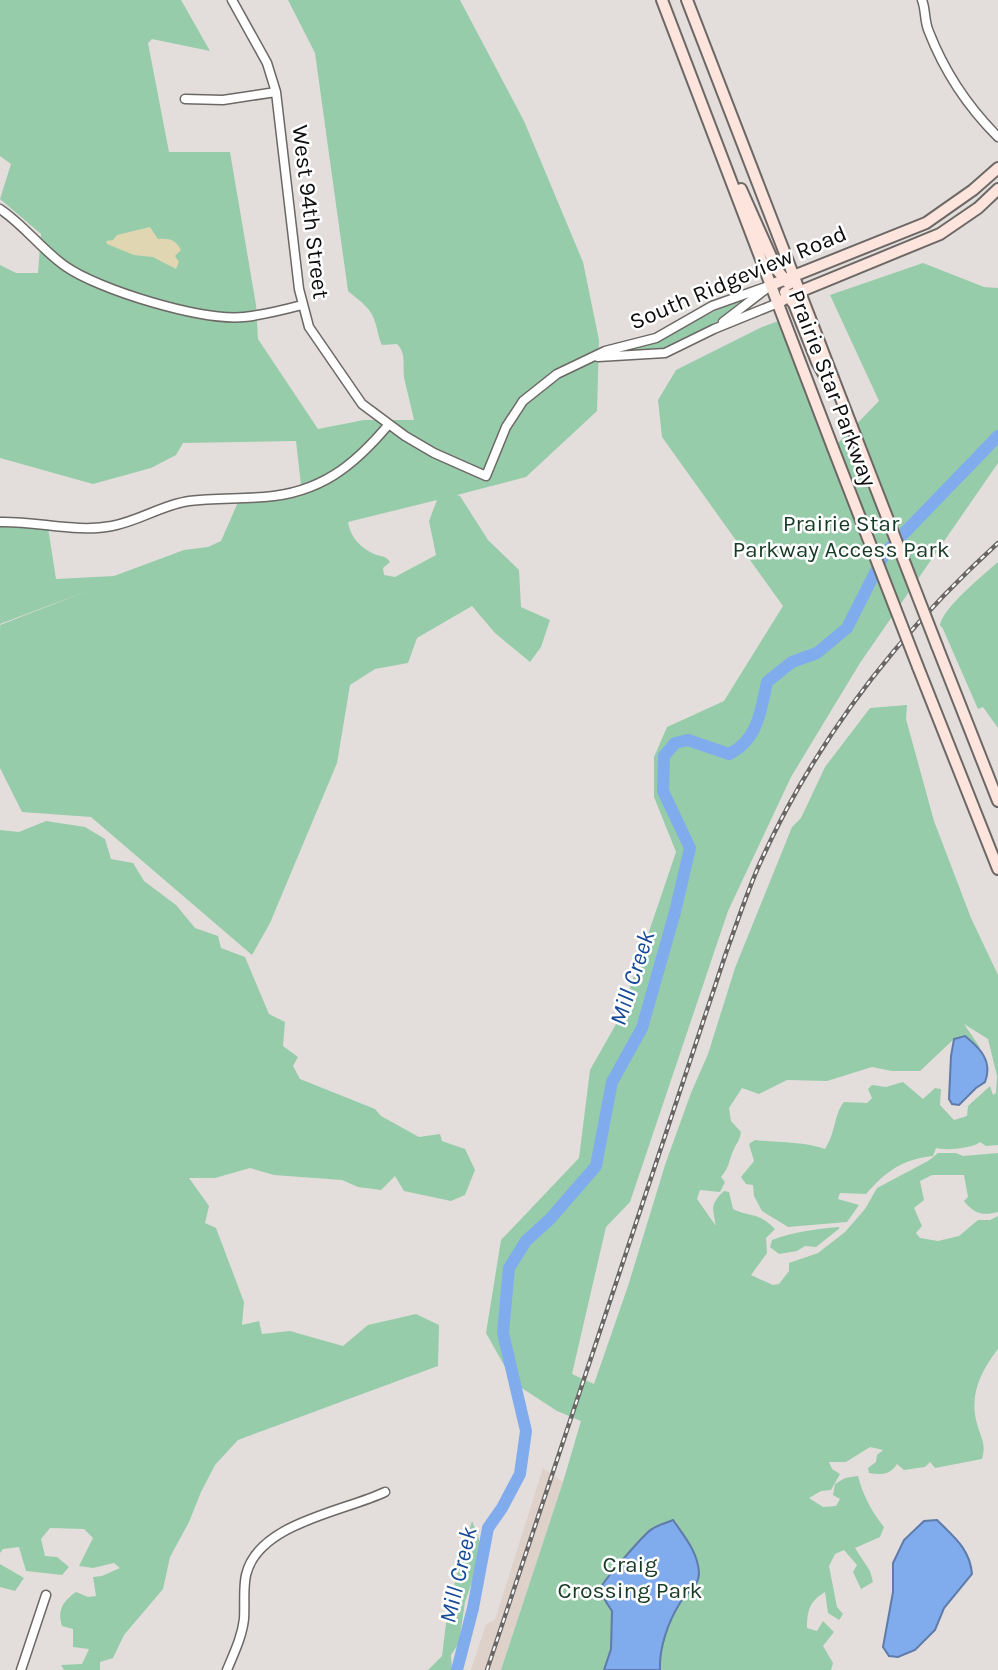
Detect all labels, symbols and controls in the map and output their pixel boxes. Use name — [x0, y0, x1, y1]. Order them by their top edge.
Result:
street label: West 94th Street — [286, 123, 335, 301]
street label: South Ridgeview Road — [626, 220, 851, 335]
street label: Prairie Star Parkway — [783, 286, 883, 491]
park label: Prairie Star Parkway Access Park — [732, 510, 950, 563]
water label: Mill Creek — [604, 926, 661, 1029]
water label: Mill Creek — [433, 1523, 483, 1626]
park label: Craig Crossing Park — [557, 1551, 703, 1604]

